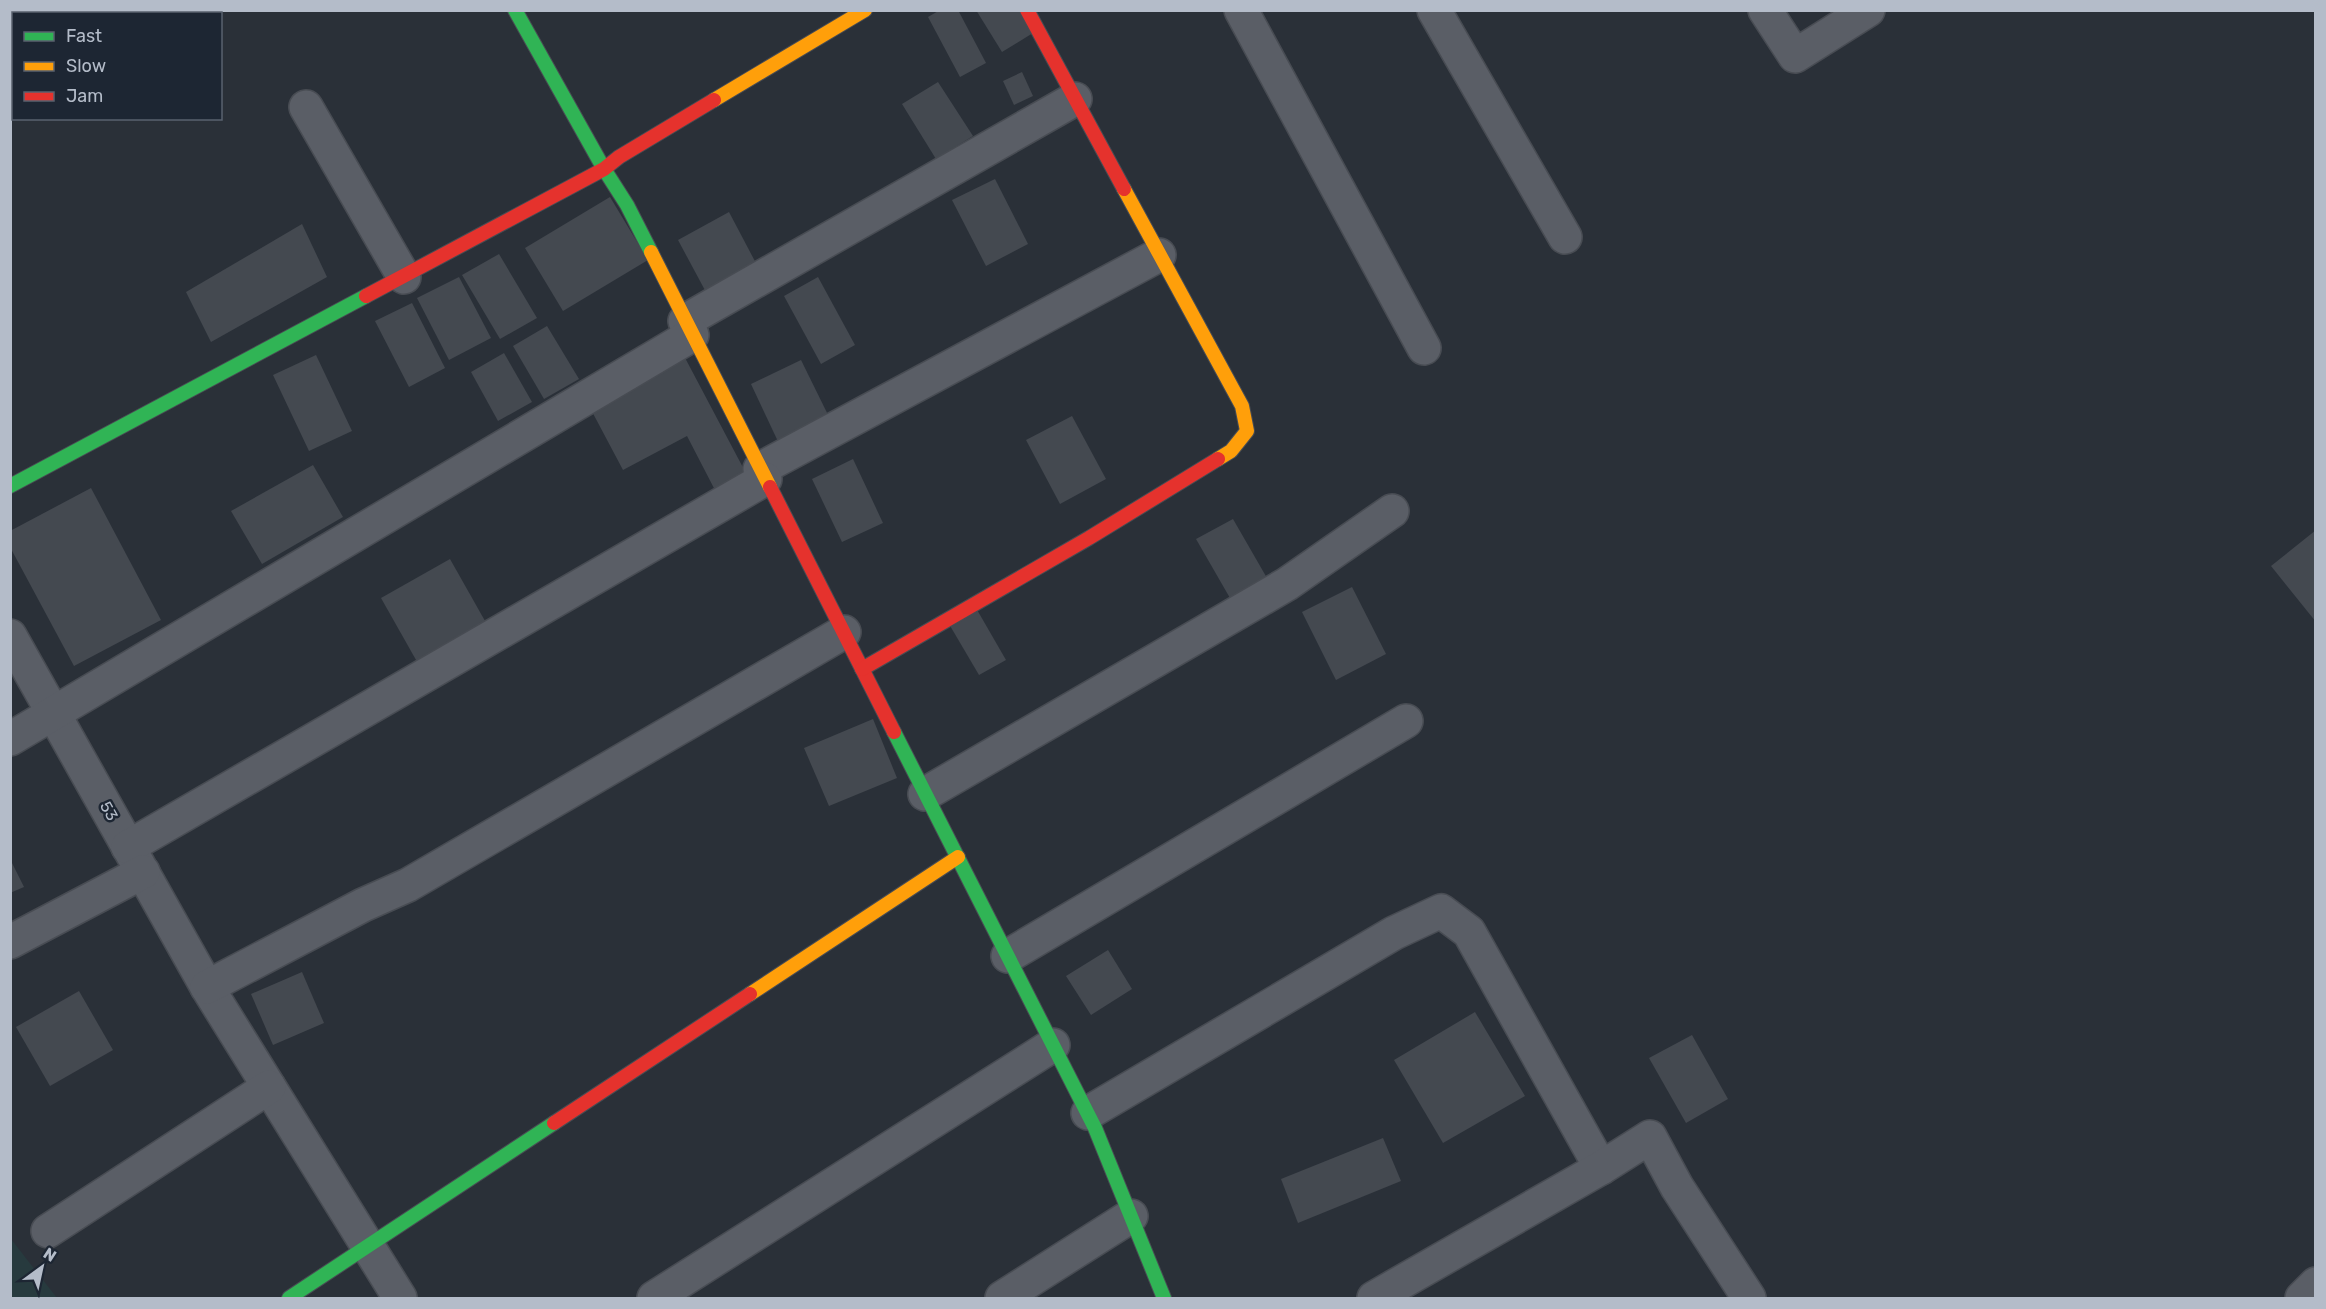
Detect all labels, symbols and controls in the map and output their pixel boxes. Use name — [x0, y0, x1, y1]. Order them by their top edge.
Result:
legend — [12, 12, 222, 120]
text: Fast — [66, 25, 102, 47]
text: Slow — [66, 55, 106, 77]
text: Jam — [66, 85, 103, 107]
street label: 53 — [96, 798, 122, 824]
north arrow — [12, 1237, 72, 1297]
text: N — [40, 1244, 60, 1266]

